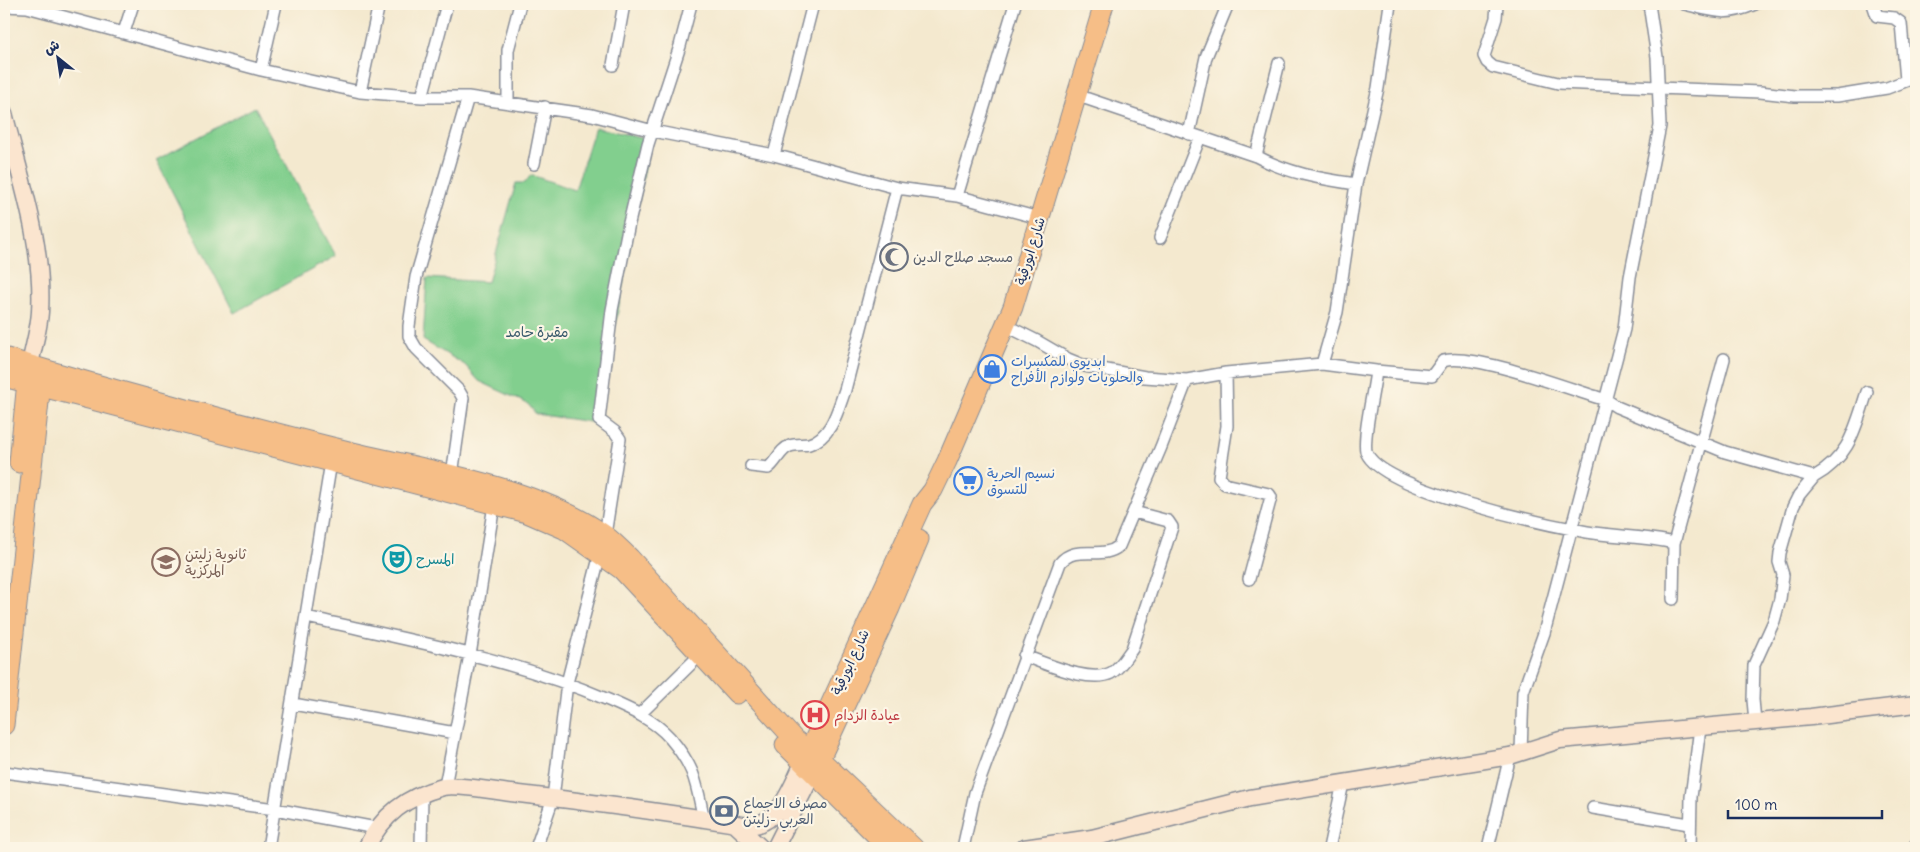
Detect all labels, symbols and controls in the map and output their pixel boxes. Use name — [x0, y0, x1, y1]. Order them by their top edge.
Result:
north arrow — [32, 32, 82, 82]
text: ش — [40, 35, 63, 58]
street label: شارع ابورقية — [1011, 215, 1050, 288]
mosque icon: مسجد صلاح الدين — [879, 242, 909, 272]
place label: مسجد صلاح الدين — [913, 248, 1013, 267]
park label: مقبرة حامد — [506, 323, 568, 341]
place label: ابديوي للمكسرات والحلويات ولوازم الأفراح — [1011, 352, 1144, 389]
shop icon: ابديوي للمكسرات والحلويات ولوازم الأفراح — [977, 354, 1007, 384]
place label: نسيم الحرية للتسوق — [987, 464, 1055, 499]
supermarket icon: نسيم الحرية للتسوق — [953, 466, 983, 496]
theatre icon: المسرح — [382, 544, 412, 574]
place label: ثانوية زليتن المركزية — [185, 545, 247, 579]
school or university icon: ثانوية زليتن المركزية — [151, 547, 181, 577]
place label: المسرح — [416, 550, 455, 569]
street label: شارع ابورقية — [827, 626, 874, 698]
hospital icon: عيادة الزدام — [800, 700, 830, 730]
place label: عيادة الزدام — [834, 706, 900, 727]
scale bar — [1728, 787, 1881, 819]
place label: مصرف الاجماع العربي -زليتن — [743, 794, 827, 832]
text: 100 m — [1735, 795, 1777, 814]
bank icon: مصرف الاجماع العربي -زليتن — [709, 796, 739, 826]

